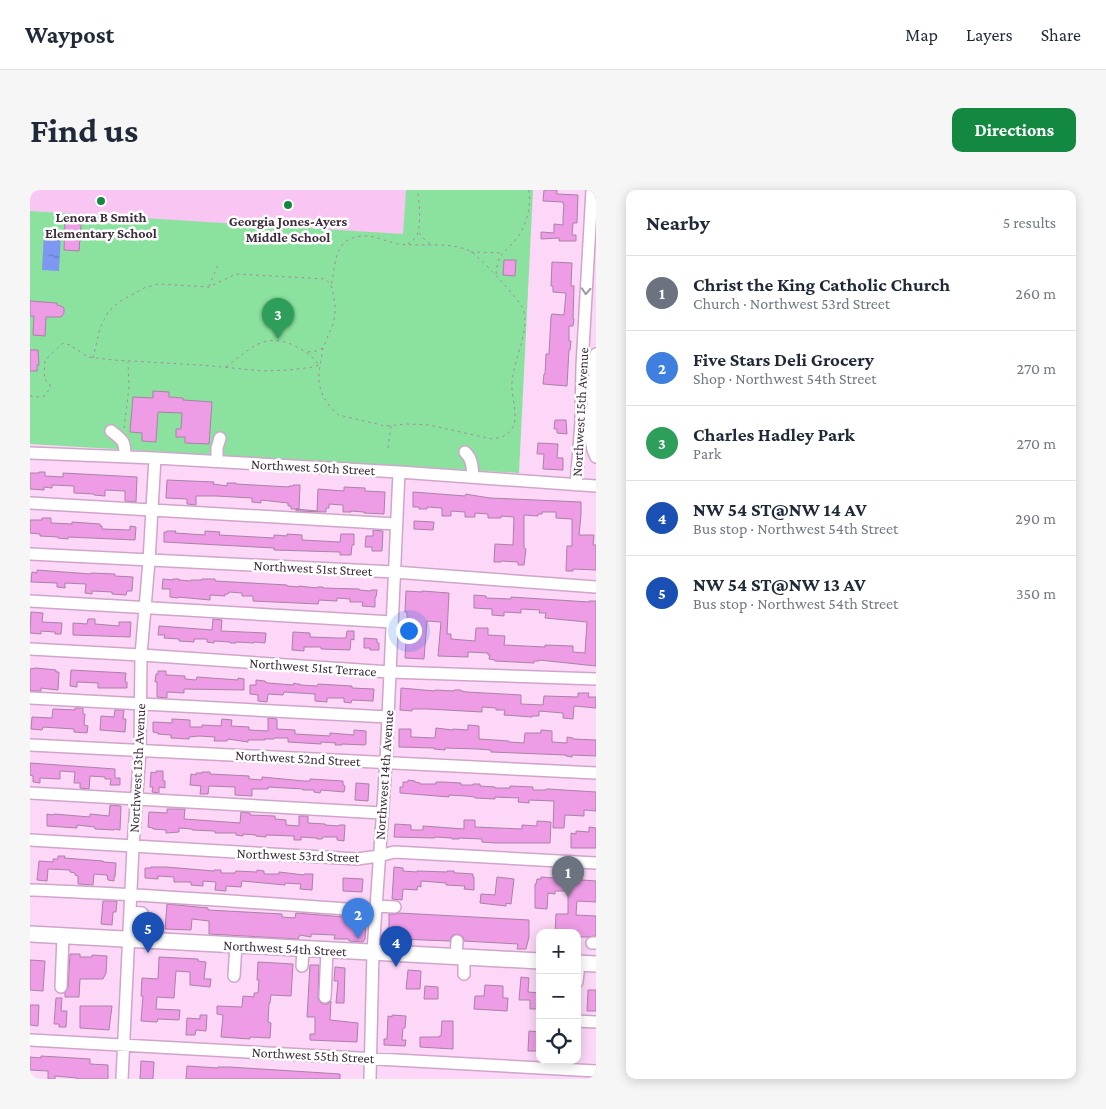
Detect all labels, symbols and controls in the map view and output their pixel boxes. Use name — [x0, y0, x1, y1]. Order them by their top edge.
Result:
text: Waypost — [25, 21, 114, 48]
text: Map — [905, 25, 938, 45]
text: Layers — [966, 25, 1013, 45]
text: Share — [1041, 25, 1081, 45]
button: Directions — [952, 108, 1076, 152]
text: Find us — [30, 111, 138, 150]
marker: Lenora B Smith Elementary School — [95, 195, 107, 207]
marker: Georgia Jones-Ayers Middle School — [282, 199, 294, 211]
place label: Lenora B Smith Elementary School — [45, 209, 157, 241]
text: Nearby — [646, 211, 710, 235]
place label: Georgia Jones-Ayers Middle School — [229, 213, 347, 245]
text: 5 results — [1003, 214, 1056, 231]
text: Christ the King Catholic Church — [693, 274, 950, 295]
text: 1 — [659, 285, 665, 302]
text: 260 m — [1015, 285, 1056, 302]
one-way arrow — [581, 287, 592, 295]
text: Church · Northwest 53rd Street — [693, 295, 890, 312]
pin: 3 — [262, 298, 294, 339]
street label: Northwest 15th Avenue — [569, 347, 591, 477]
text: Five Stars Deli Grocery — [693, 349, 874, 370]
text: 2 — [658, 360, 666, 377]
text: 270 m — [1017, 360, 1056, 377]
text: Shop · Northwest 54th Street — [693, 370, 876, 387]
text: Charles Hadley Park — [693, 424, 855, 445]
text: 3 — [658, 435, 666, 452]
text: 270 m — [1017, 435, 1056, 452]
text: Park — [693, 445, 721, 462]
street label: Northwest 50th Street — [250, 456, 376, 478]
text: NW 54 ST@NW 14 AV — [693, 499, 867, 520]
text: 4 — [658, 510, 666, 527]
text: 290 m — [1015, 510, 1056, 527]
text: Bus stop · Northwest 54th Street — [693, 520, 898, 537]
street label: Northwest 51st Street — [253, 557, 373, 579]
text: NW 54 ST@NW 13 AV — [693, 574, 866, 595]
text: 5 — [658, 585, 666, 602]
text: 350 m — [1016, 585, 1056, 602]
text: Bus stop · Northwest 54th Street — [693, 595, 898, 612]
your location — [396, 618, 422, 644]
street label: Northwest 51st Terrace — [249, 655, 377, 679]
street label: Northwest 13th Avenue — [126, 703, 148, 833]
street label: Northwest 14th Avenue — [371, 710, 397, 840]
street label: Northwest 52nd Street — [235, 747, 361, 769]
street label: Northwest 53rd Street — [236, 845, 360, 865]
pin: 1 — [552, 856, 584, 897]
pin: 2 — [342, 898, 374, 939]
pin: 5 — [132, 912, 164, 953]
pin: 4 — [380, 926, 412, 967]
map controls — [536, 929, 581, 1064]
button: + — [536, 929, 581, 974]
street label: Northwest 54th Street — [223, 937, 347, 959]
button: − — [536, 974, 581, 1019]
button: locate — [536, 1019, 581, 1064]
street label: Northwest 55th Street — [251, 1044, 375, 1066]

